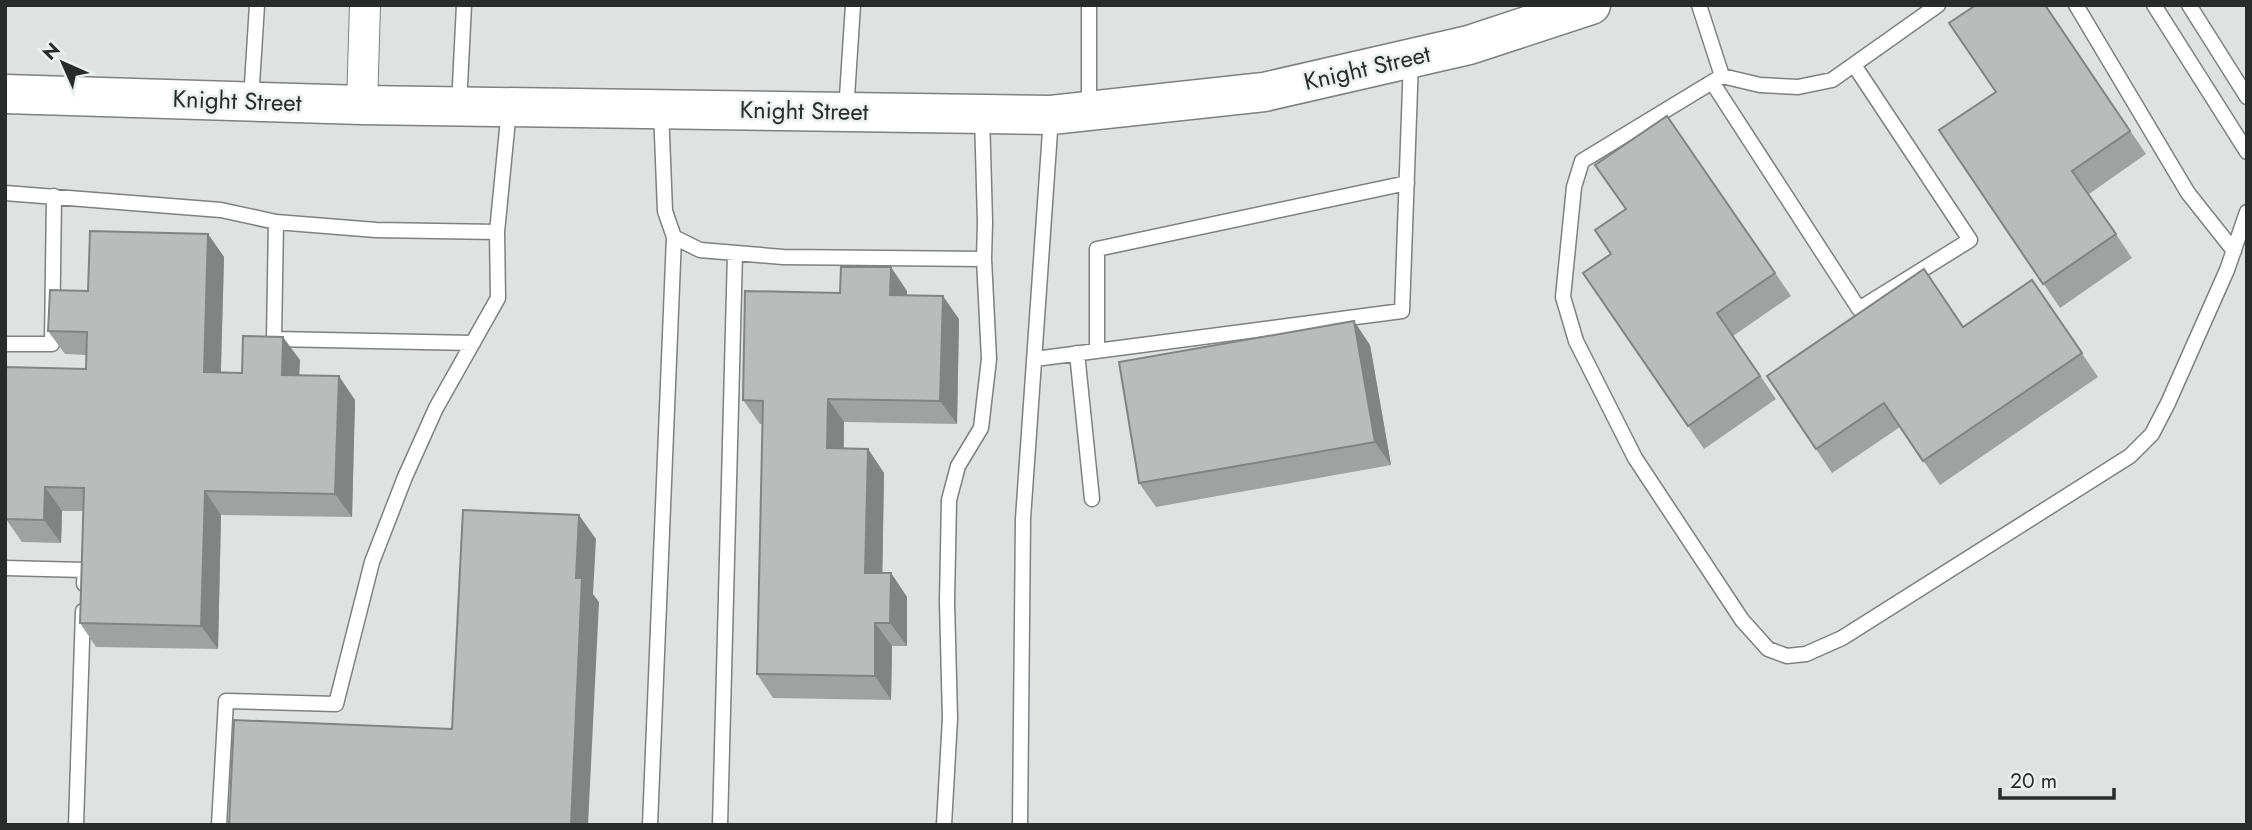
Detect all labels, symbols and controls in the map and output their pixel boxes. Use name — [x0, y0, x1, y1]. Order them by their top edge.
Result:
north arrow — [28, 28, 98, 98]
text: N — [36, 36, 66, 66]
street label: Knight Street — [1300, 36, 1434, 99]
street label: Knight Street — [172, 81, 302, 120]
street label: Knight Street — [739, 92, 869, 129]
scale bar — [2000, 756, 2114, 800]
text: 20 m — [2010, 766, 2057, 796]

